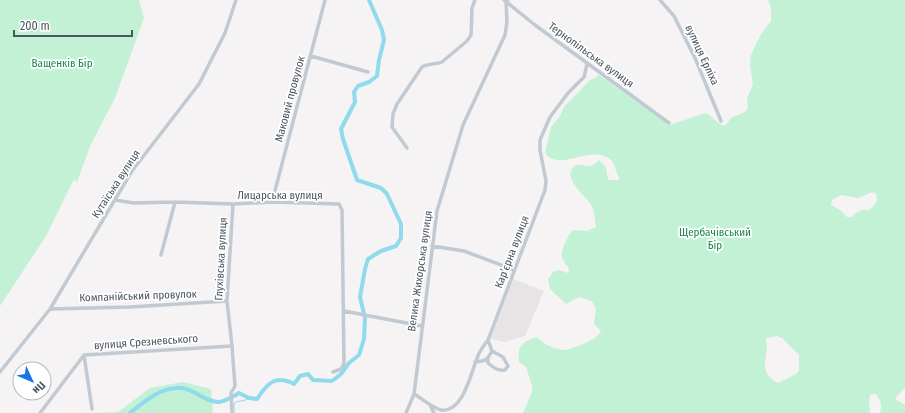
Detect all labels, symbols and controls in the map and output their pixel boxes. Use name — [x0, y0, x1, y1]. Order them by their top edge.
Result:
scale bar — [14, 12, 132, 38]
text: 200 m — [20, 19, 50, 33]
street label: Тернопільська вулиця — [546, 20, 636, 90]
street label: вулиця Ерліха — [682, 23, 722, 87]
street label: Маковий провулок — [272, 54, 308, 143]
park label: Ващенків Бір — [32, 57, 93, 70]
street label: Кутаїська вулиця — [89, 147, 143, 221]
street label: Лицарська вулиця — [237, 189, 323, 202]
street label: Велика Жихорська вулиця — [405, 210, 435, 332]
street label: Кар’єрна вулиця — [492, 214, 532, 290]
street label: Глухівська вулиця — [212, 217, 230, 301]
park label: Щербачівський Бір — [679, 226, 751, 252]
street label: Компанійський провулок — [79, 287, 198, 305]
street label: вулиця Срезневського — [94, 332, 199, 352]
north arrow — [12, 361, 52, 401]
text: Пн — [30, 379, 48, 397]

